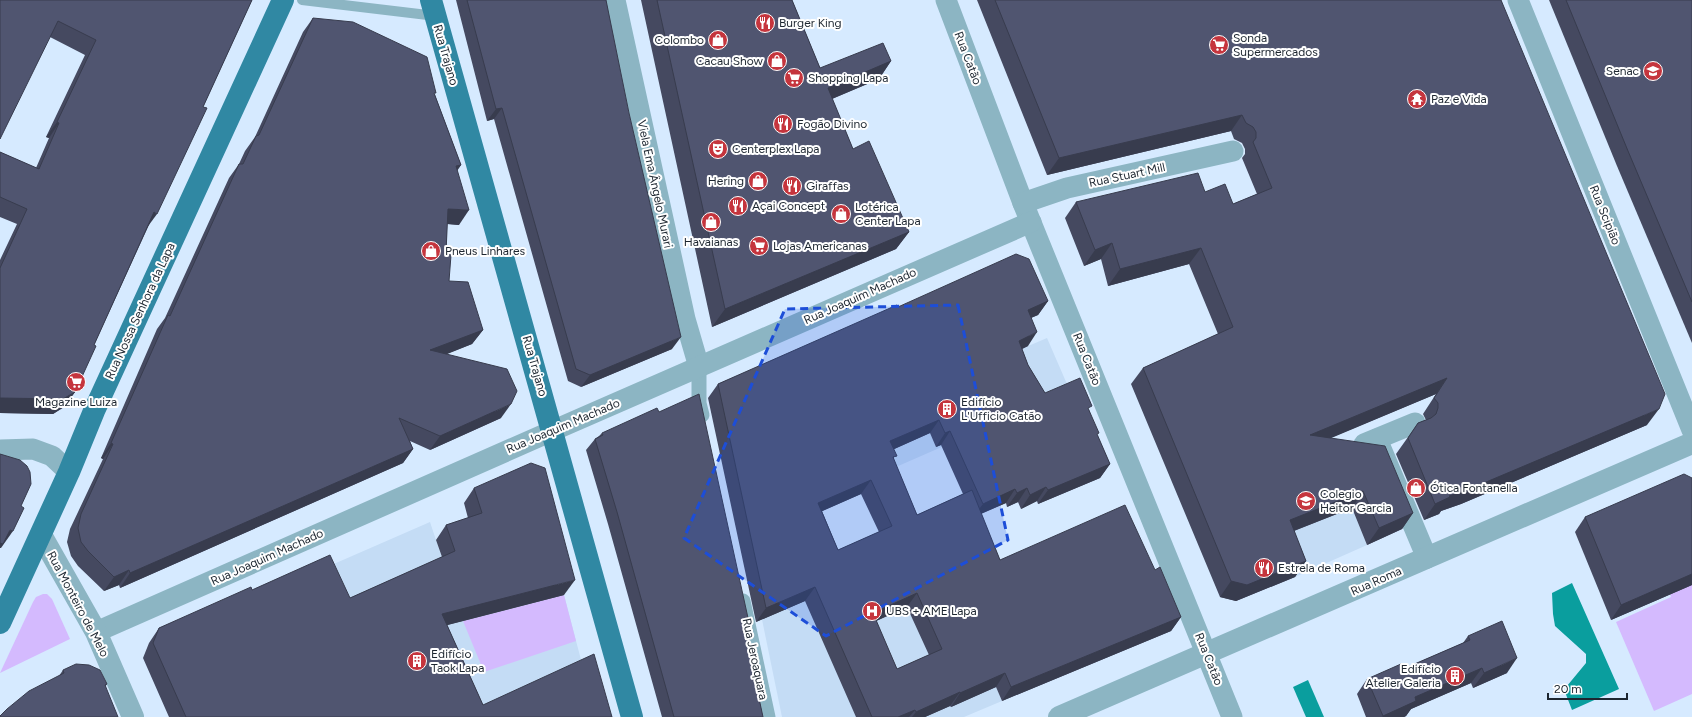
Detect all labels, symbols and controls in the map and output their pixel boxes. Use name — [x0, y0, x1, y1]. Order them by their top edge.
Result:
restaurant icon: Burger King — [754, 12, 776, 34]
place label: Burger King — [779, 16, 842, 30]
street label: Rua Trajano — [431, 23, 461, 87]
shop icon: Colombo — [707, 29, 729, 51]
street label: Rua Catão — [951, 30, 985, 87]
place label: Sonda Supermercados — [1233, 31, 1318, 59]
place label: Colombo — [655, 33, 704, 47]
supermarket icon: Sonda Supermercados — [1208, 34, 1230, 56]
shop icon: Cacau Show — [766, 50, 788, 72]
place label: Cacau Show — [696, 54, 764, 68]
school or university icon: Senac — [1642, 60, 1664, 82]
place label: Senac — [1606, 64, 1640, 78]
supermarket icon: Shopping Lapa — [783, 67, 805, 89]
place label: Shopping Lapa — [808, 71, 888, 85]
temple icon: Paz e Vida — [1406, 88, 1428, 110]
place label: Paz e Vida — [1431, 92, 1487, 106]
restaurant icon: Fogão Divino — [772, 113, 794, 135]
place label: Fogão Divino — [797, 117, 867, 131]
street label: Viela Ema Ângelo Murari — [635, 119, 675, 249]
theatre icon: Centerplex Lapa — [707, 138, 729, 160]
place label: Centerplex Lapa — [732, 142, 819, 156]
street label: Rua Stuart Mill — [1087, 160, 1167, 190]
shop icon: Hering — [747, 170, 769, 192]
place label: Hering — [708, 174, 744, 188]
restaurant icon: Giraffas — [781, 175, 803, 197]
place label: Giraffas — [806, 179, 849, 193]
street label: Rua Scipião — [1587, 183, 1623, 247]
restaurant icon: Açai Concept — [727, 195, 749, 217]
place label: Açai Concept — [752, 199, 826, 213]
place label: Lotérica Center Lapa — [855, 200, 921, 228]
shop icon: Lotérica Center Lapa — [830, 203, 852, 225]
shop icon: Havaianas — [700, 211, 722, 233]
place label: Havaianas — [684, 235, 739, 249]
supermarket icon: Lojas Americanas — [748, 235, 770, 257]
place label: Lojas Americanas — [773, 239, 867, 253]
shop icon: Pneus Linhares — [420, 240, 442, 262]
street label: Rua Nossa Senhora da Lapa — [102, 241, 178, 381]
place label: Pneus Linhares — [445, 244, 526, 258]
street label: Rua Joaquim Machado — [802, 265, 918, 327]
street label: Rua Catão — [1070, 331, 1104, 387]
street label: Rua Trajano — [520, 334, 550, 398]
supermarket icon: Magazine Luiza — [65, 371, 87, 393]
place label: Magazine Luiza — [35, 395, 117, 409]
place label: Edifício L'Ufficio Catão — [961, 395, 1041, 423]
street label: Rua Joaquim Machado — [504, 396, 622, 456]
building icon: Edifício L'Ufficio Catão — [936, 398, 958, 420]
shop icon: Ótica Fontanella — [1405, 477, 1427, 499]
place label: Ótica Fontanella — [1430, 481, 1518, 495]
place label: Colegio Heitor Garcia — [1320, 487, 1392, 515]
school or university icon: Colegio Heitor Garcia — [1295, 490, 1317, 512]
street label: Rua Joaquim Machado — [209, 526, 325, 588]
street label: Rua Monteiro de Melo — [44, 549, 112, 659]
restaurant icon: Estrela de Roma — [1253, 557, 1275, 579]
place label: Estrela de Roma — [1278, 561, 1365, 575]
street label: Rua Roma — [1348, 564, 1404, 598]
hospital icon: UBS + AME Lapa — [861, 600, 883, 622]
place label: UBS + AME Lapa — [886, 604, 977, 618]
street label: Rua Jeroaquara — [740, 617, 770, 701]
street label: Rua Catão — [1192, 631, 1226, 687]
place label: Edifício Taok Lapa — [431, 647, 484, 675]
building icon: Edifício Taok Lapa — [406, 650, 428, 672]
place label: Edifício Atelier Galeria — [1365, 662, 1441, 690]
building icon: Edifício Atelier Galeria — [1444, 665, 1466, 687]
scale bar — [1548, 675, 1627, 701]
text: 20 m — [1554, 682, 1582, 696]

